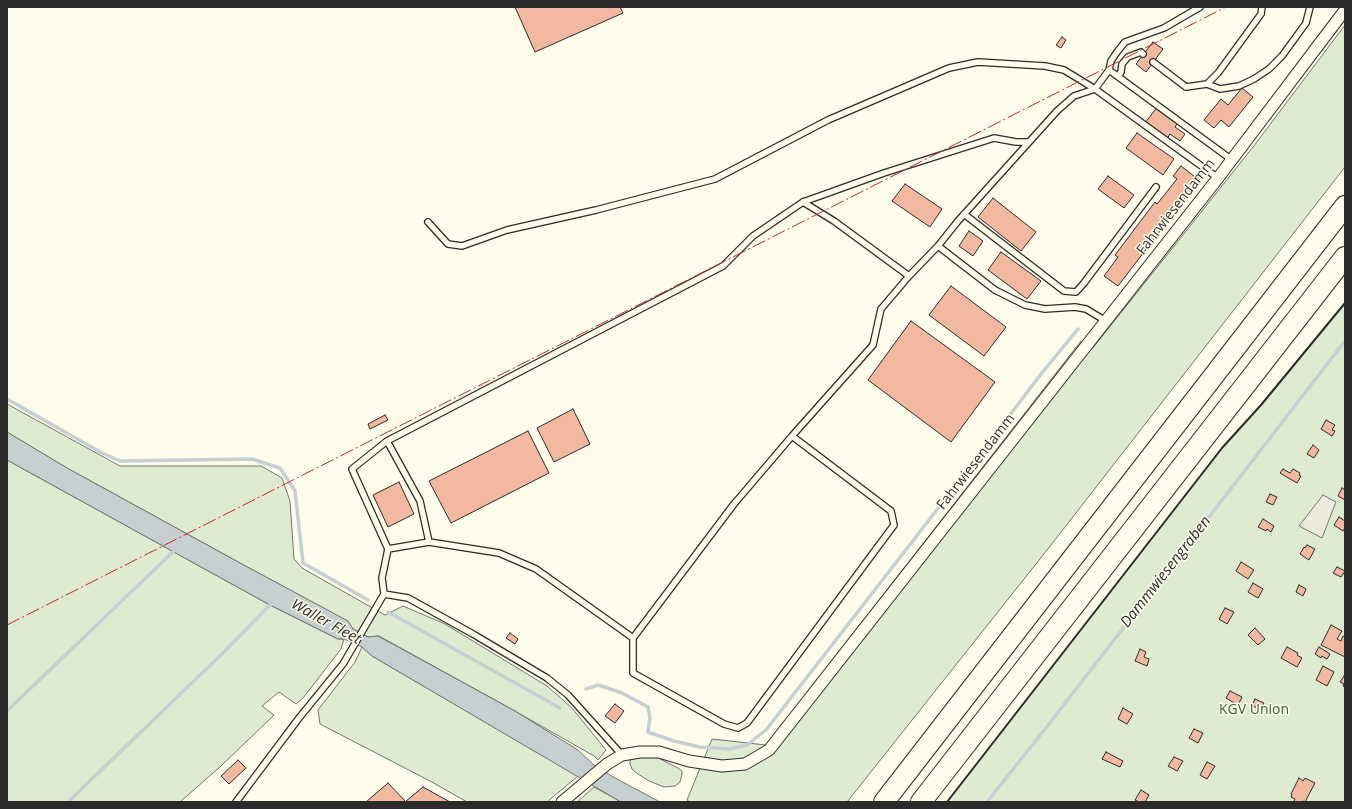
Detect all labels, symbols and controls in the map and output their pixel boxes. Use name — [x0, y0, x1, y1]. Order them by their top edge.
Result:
street label: Fahrwiesendamm — [1133, 156, 1219, 258]
street label: Fahrwiesendamm — [933, 411, 1019, 513]
water label: Dammwiesengraben — [1117, 513, 1215, 631]
water label: Waller Fleet — [288, 595, 364, 649]
park label: KGV Union — [1219, 702, 1289, 718]

